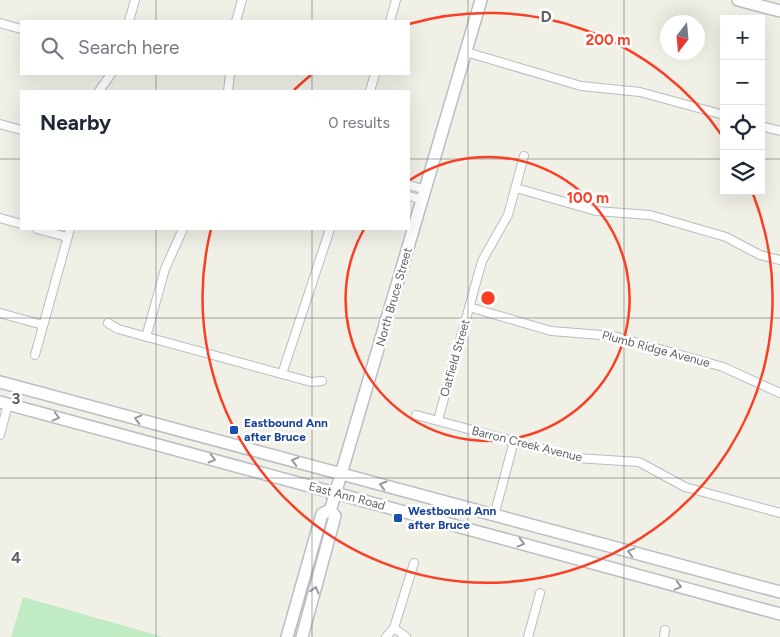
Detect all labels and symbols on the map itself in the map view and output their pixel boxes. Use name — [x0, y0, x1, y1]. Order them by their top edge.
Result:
text: D — [540, 7, 552, 26]
north arrow — [660, 15, 705, 60]
text: 200 m — [586, 31, 630, 49]
text: 100 m — [567, 189, 609, 207]
street label: North Bruce Street — [373, 246, 415, 348]
centre of rings — [479, 289, 497, 307]
street label: Oatfield Street — [437, 317, 473, 398]
street label: Plumb Ridge Avenue — [601, 328, 712, 370]
text: 3 — [12, 389, 21, 408]
one-way arrow — [51, 411, 59, 421]
one-way arrow — [134, 414, 143, 425]
place label: Eastbound Ann after Bruce — [244, 416, 328, 444]
street label: Barron Creek Avenue — [470, 423, 584, 465]
marker: Eastbound Ann after Bruce — [228, 424, 240, 436]
one-way arrow — [208, 453, 217, 464]
one-way arrow — [291, 456, 300, 467]
street label: East Ann Road — [307, 479, 387, 513]
one-way arrow — [379, 480, 388, 491]
place label: Westbound Ann after Bruce — [408, 504, 497, 532]
marker: Westbound Ann after Bruce — [392, 512, 404, 524]
one-way arrow — [517, 538, 525, 548]
text: 4 — [11, 548, 21, 567]
one-way arrow — [628, 548, 636, 558]
one-way arrow — [673, 581, 681, 591]
one-way arrow — [309, 586, 320, 594]

